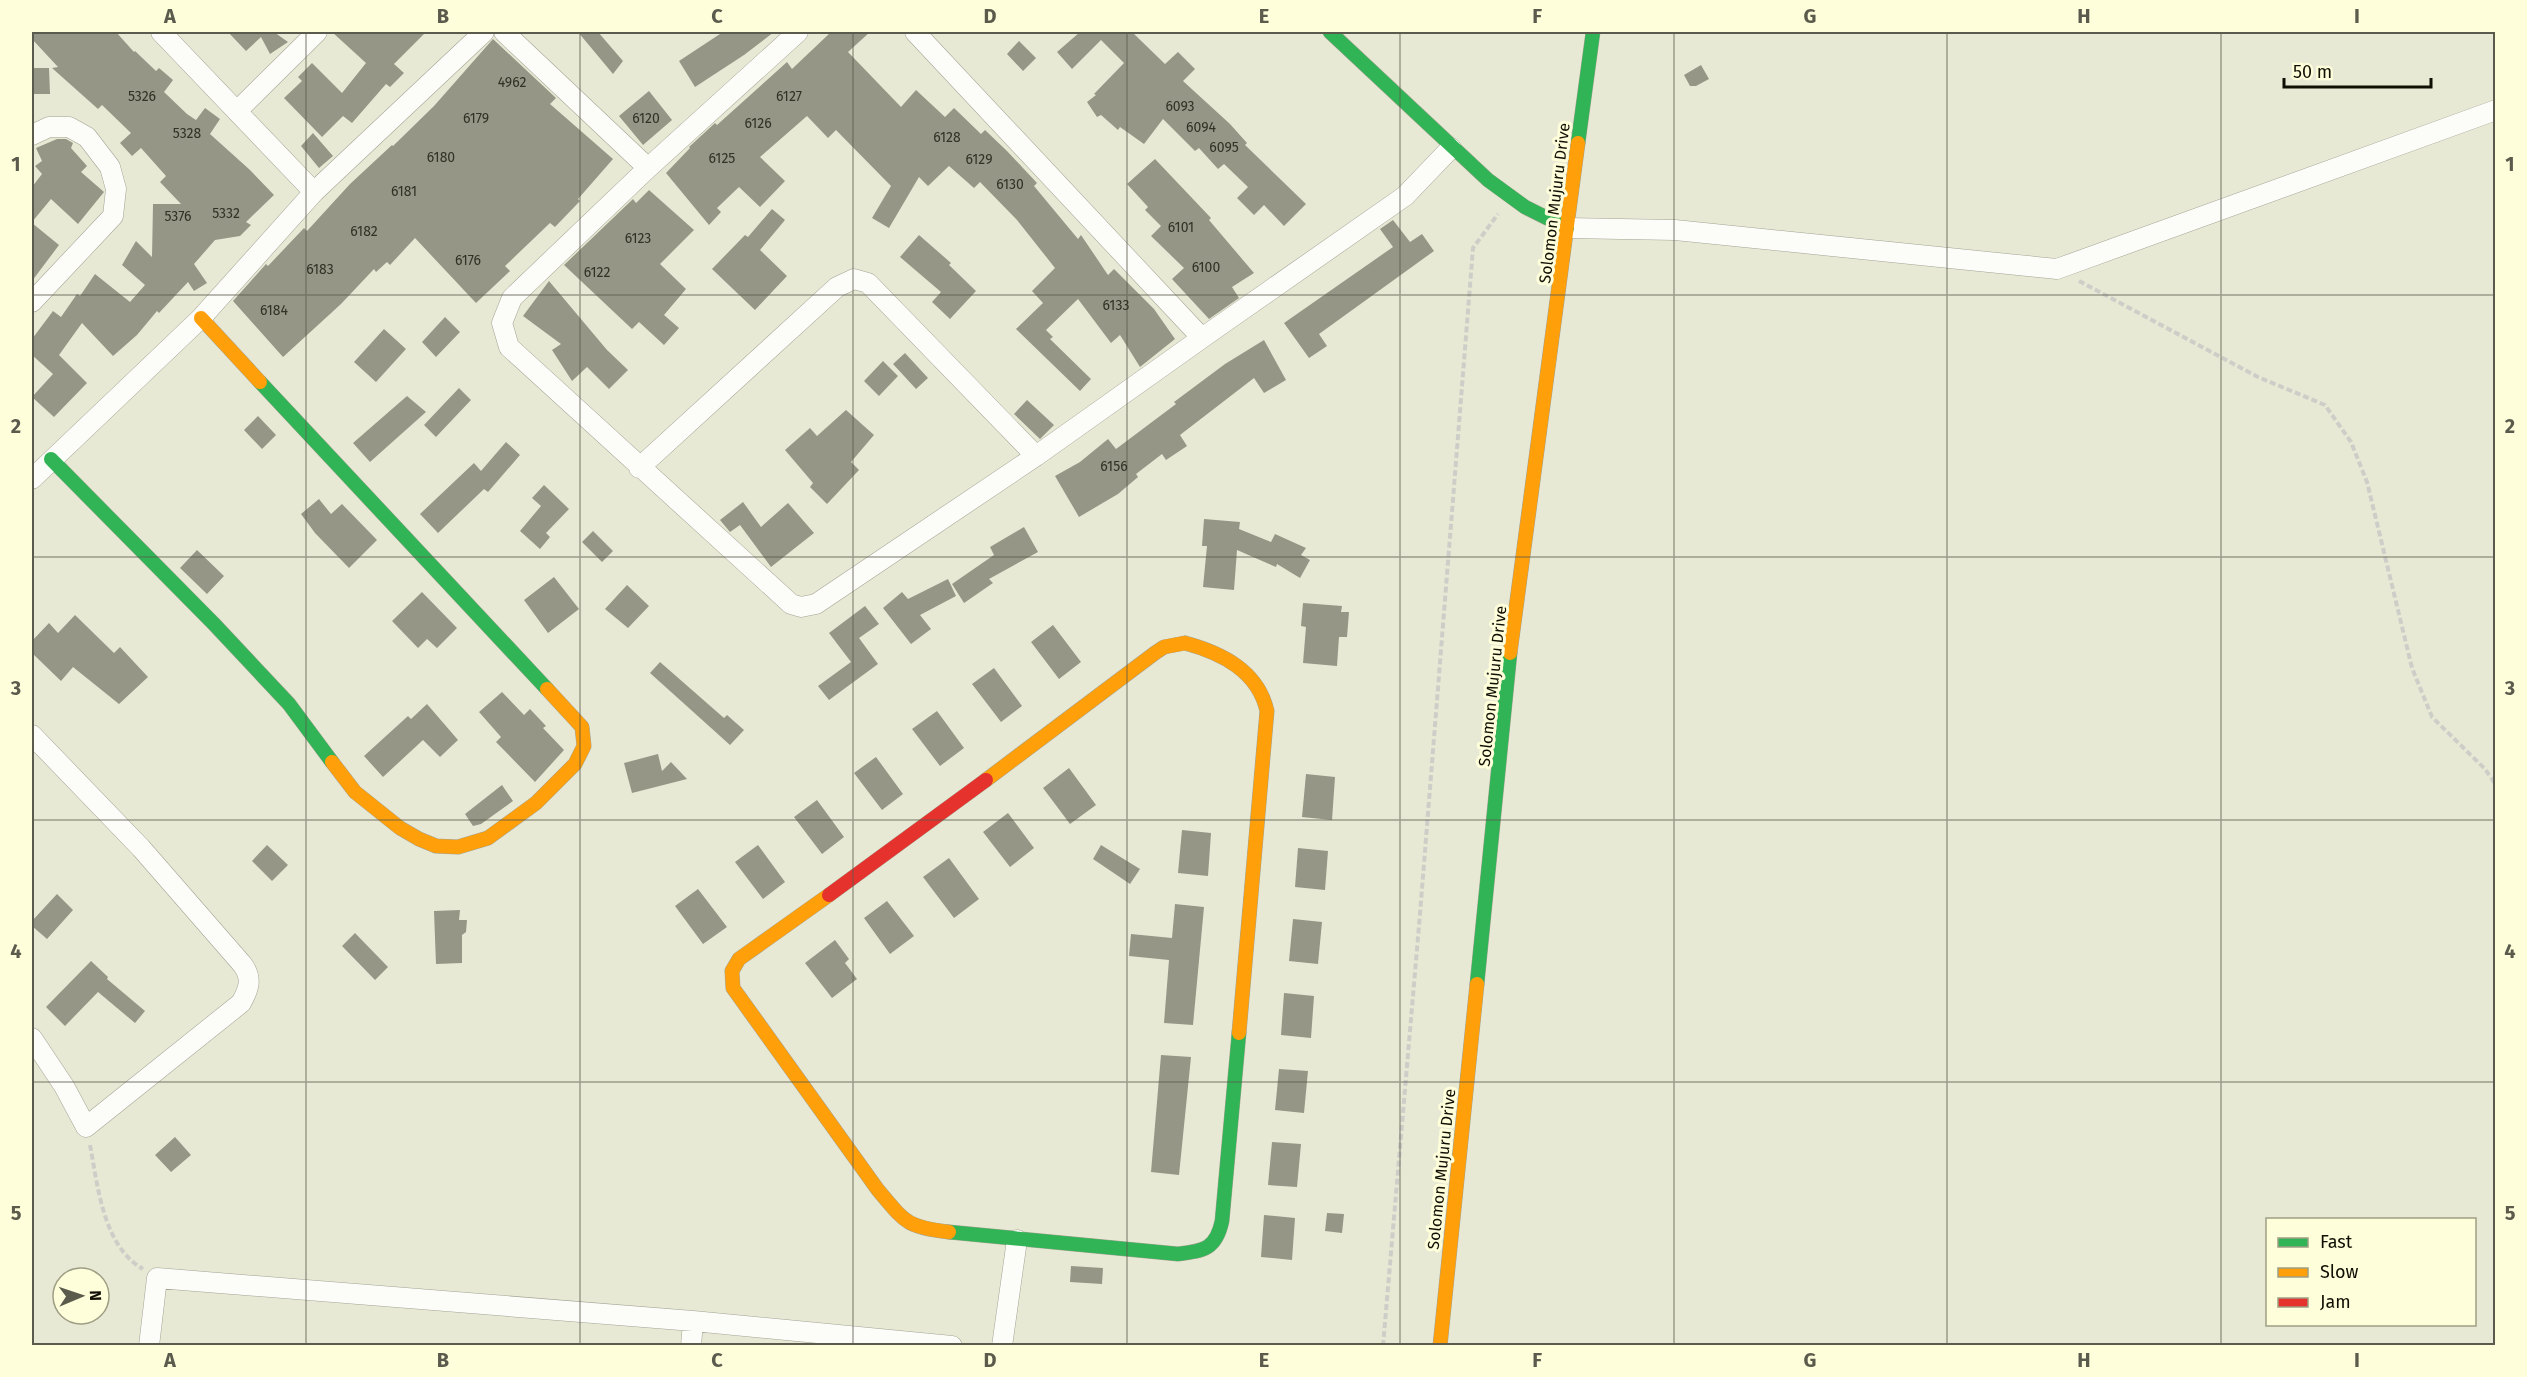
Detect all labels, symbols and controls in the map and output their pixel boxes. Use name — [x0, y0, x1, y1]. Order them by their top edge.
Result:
text: A — [163, 4, 177, 28]
text: B — [437, 4, 449, 28]
text: C — [711, 4, 723, 28]
text: D — [983, 4, 997, 28]
text: E — [1259, 4, 1269, 28]
text: F — [1532, 4, 1542, 28]
text: G — [1804, 4, 1816, 28]
text: H — [2077, 4, 2091, 28]
text: I — [2354, 4, 2360, 28]
scale bar — [2284, 51, 2431, 89]
text: 50 m — [2293, 61, 2332, 83]
house number: 4962 — [498, 74, 526, 91]
house number: 5326 — [128, 88, 156, 105]
house number: 6127 — [776, 88, 802, 105]
house number: 6093 — [1165, 98, 1195, 115]
house number: 6179 — [463, 110, 489, 127]
house number: 6120 — [632, 110, 660, 127]
house number: 6126 — [744, 115, 772, 132]
house number: 6094 — [1186, 119, 1216, 136]
street label: Solomon Mujuru Drive — [1535, 122, 1574, 284]
house number: 5328 — [173, 125, 201, 142]
house number: 6128 — [933, 129, 961, 146]
house number: 6095 — [1209, 139, 1239, 156]
house number: 6180 — [427, 149, 455, 166]
house number: 6125 — [709, 150, 735, 167]
house number: 6129 — [966, 151, 992, 168]
text: 1 — [11, 152, 21, 176]
text: 1 — [2505, 152, 2515, 176]
house number: 6130 — [996, 176, 1024, 193]
house number: 6181 — [391, 183, 417, 200]
house number: 5332 — [212, 205, 240, 222]
house number: 5376 — [164, 208, 192, 225]
house number: 6101 — [1168, 219, 1194, 236]
house number: 6182 — [350, 223, 378, 240]
house number: 6123 — [625, 230, 651, 247]
house number: 6176 — [455, 252, 481, 269]
house number: 6100 — [1192, 259, 1220, 276]
house number: 6183 — [306, 261, 334, 278]
house number: 6122 — [584, 264, 610, 281]
house number: 6133 — [1103, 297, 1129, 314]
house number: 6184 — [260, 302, 289, 319]
text: 2 — [11, 414, 21, 438]
text: 2 — [2505, 414, 2515, 438]
house number: 6156 — [1100, 458, 1128, 475]
street label: Solomon Mujuru Drive — [1475, 605, 1510, 767]
text: 3 — [10, 676, 21, 700]
text: 3 — [2504, 676, 2515, 700]
text: 4 — [10, 939, 22, 963]
text: 4 — [2504, 939, 2516, 963]
street label: Solomon Mujuru Drive — [1424, 1088, 1459, 1250]
text: 5 — [11, 1201, 22, 1225]
text: 5 — [2505, 1201, 2516, 1225]
legend — [2266, 1218, 2476, 1326]
text: Fast — [2320, 1231, 2353, 1253]
text: Slow — [2320, 1261, 2359, 1283]
north arrow — [51, 1266, 111, 1326]
text: N — [86, 1290, 105, 1301]
text: Jam — [2320, 1291, 2351, 1313]
text: A — [163, 1348, 177, 1372]
text: B — [437, 1348, 449, 1372]
text: C — [711, 1348, 723, 1372]
text: D — [983, 1348, 997, 1372]
text: E — [1259, 1348, 1269, 1372]
text: F — [1532, 1348, 1542, 1372]
text: G — [1804, 1348, 1816, 1372]
text: H — [2077, 1348, 2091, 1372]
text: I — [2354, 1348, 2360, 1372]

